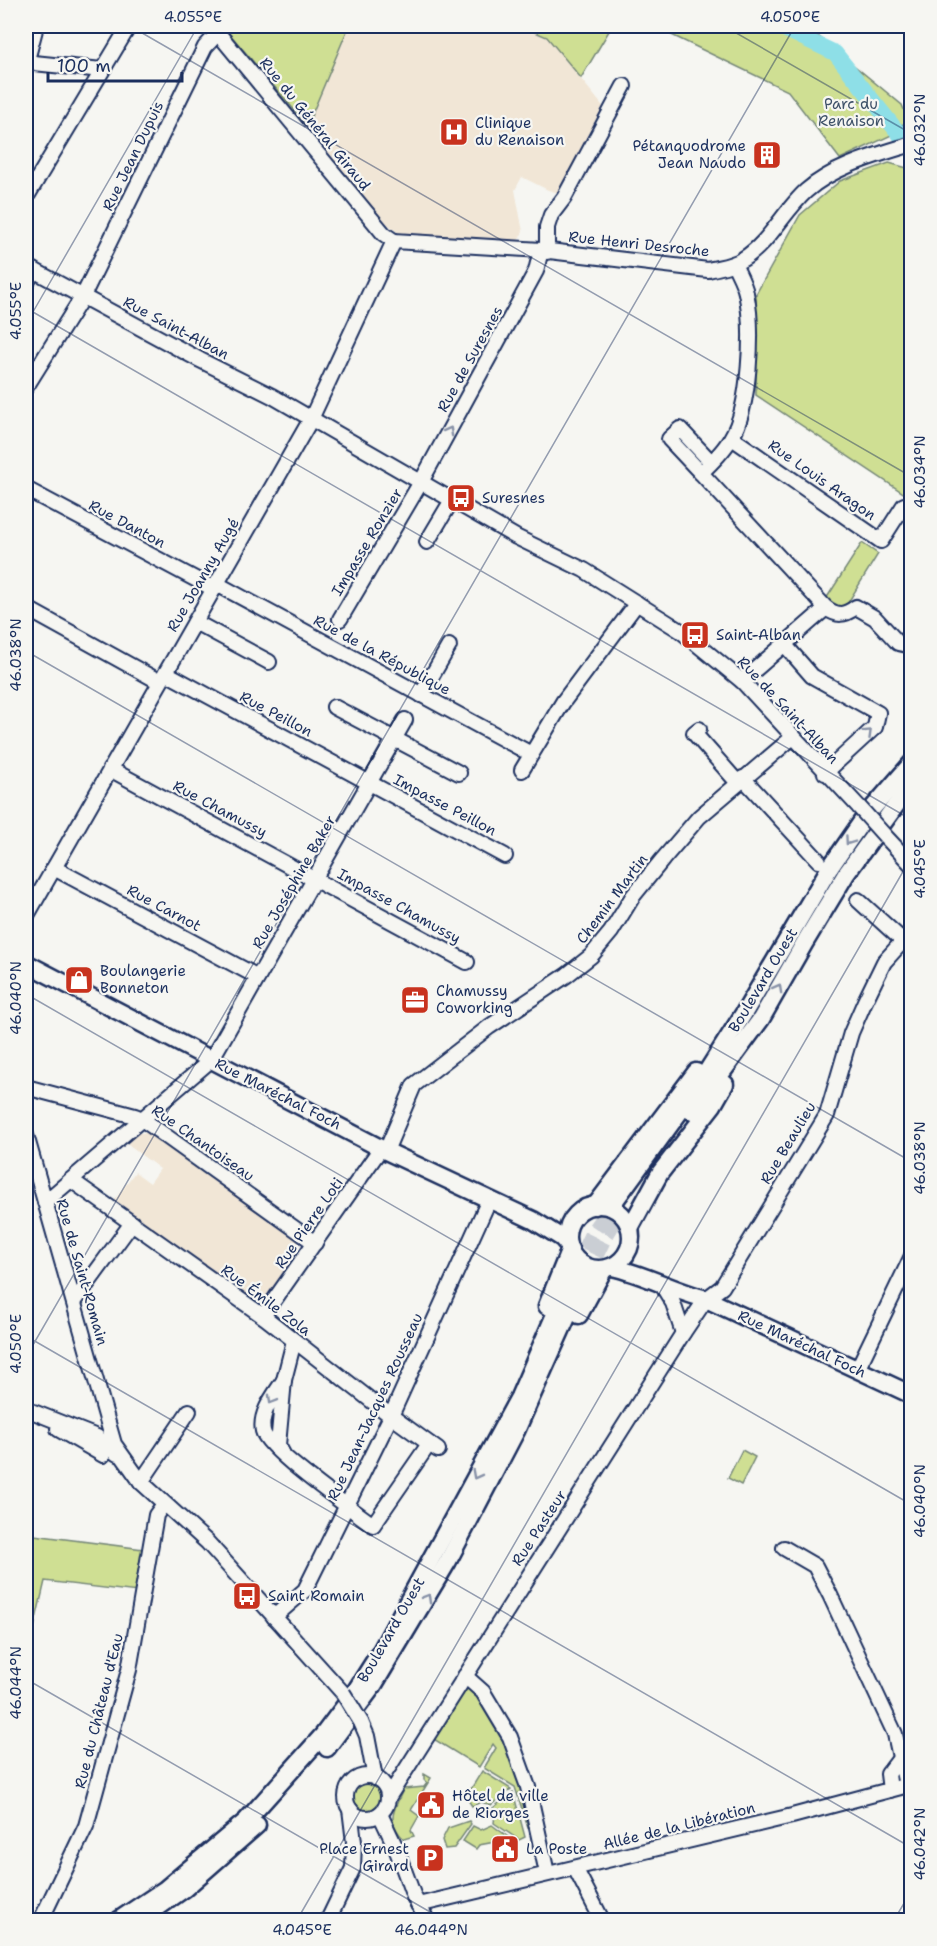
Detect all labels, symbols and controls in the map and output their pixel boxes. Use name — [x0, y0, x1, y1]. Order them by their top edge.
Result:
text: 4.055°E — [164, 7, 222, 27]
text: 4.050°E — [760, 7, 820, 27]
scale bar — [48, 45, 182, 83]
street label: Rue du Général Giraud — [255, 53, 375, 195]
text: 100 m — [57, 54, 111, 78]
park label: Parc du Renaison — [818, 94, 884, 131]
text: 46.032°N — [910, 94, 930, 166]
street label: Rue Jean Dupuis — [98, 98, 168, 214]
place label: Clinique du Renaison — [475, 113, 564, 150]
hospital icon: Clinique du Renaison — [438, 116, 470, 148]
place label: Pétanquodrome Jean Naudo — [632, 136, 746, 173]
building icon: Pétanquodrome Jean Naudo — [751, 139, 783, 171]
street label: Rue Henri Desroche — [568, 227, 710, 261]
text: 4.055°E — [6, 282, 26, 340]
street label: Rue Saint-Alban — [120, 292, 232, 364]
street label: Rue de Suresnes — [433, 302, 507, 416]
one-way arrow — [442, 427, 453, 437]
street label: Rue Louis Aragon — [764, 435, 880, 525]
text: 46.034°N — [910, 435, 930, 509]
bus stop icon: Suresnes — [445, 482, 477, 514]
street label: Impasse Ronzier — [327, 484, 407, 600]
place label: Suresnes — [482, 488, 545, 508]
street label: Rue Danton — [85, 495, 169, 553]
street label: Rue Joanny Augé — [162, 514, 244, 636]
street label: Rue de la République — [310, 610, 454, 700]
text: 46.038°N — [6, 618, 26, 692]
bus stop icon: Saint-Alban — [679, 619, 711, 651]
place label: Saint-Alban — [716, 625, 801, 645]
street label: Rue de Saint-Alban — [733, 652, 843, 768]
street label: Rue Peillon — [236, 686, 316, 742]
one-way arrow — [861, 729, 872, 740]
street label: Impasse Peillon — [390, 769, 500, 841]
street label: Rue Chamussy — [169, 776, 271, 842]
street label: Rue Joséphine Baker — [248, 812, 340, 952]
one-way arrow — [845, 835, 856, 846]
text: 4.045°E — [910, 839, 930, 899]
street label: Chemin Martin — [572, 850, 652, 948]
street label: Impasse Chamussy — [334, 864, 464, 948]
street label: Rue Carnot — [123, 880, 205, 936]
street label: Boulevard Ouest — [724, 924, 802, 1036]
text: 46.040°N — [6, 961, 26, 1035]
place label: Boulangerie Bonneton — [100, 961, 186, 998]
shop icon: Boulangerie Bonneton — [63, 964, 95, 996]
place label: Chamussy Coworking — [436, 981, 513, 1018]
office icon: Chamussy Coworking — [399, 984, 431, 1016]
one-way arrow — [771, 984, 783, 995]
street label: Rue Maréchal Foch — [211, 1053, 345, 1135]
street label: Rue Beaulieu — [756, 1098, 820, 1188]
street label: Rue Chantoiseau — [148, 1100, 258, 1186]
text: 46.038°N — [910, 1121, 930, 1195]
street label: Rue Pierre Loti — [270, 1174, 348, 1272]
street label: Rue de Saint-Romain — [52, 1196, 112, 1348]
street label: Rue Émile Zola — [217, 1259, 316, 1341]
street label: Rue Maréchal Foch — [735, 1306, 869, 1382]
street label: Rue Jean-Jacques Rousseau — [323, 1310, 427, 1504]
text: 4.050°E — [6, 1314, 26, 1374]
one-way arrow — [268, 1393, 279, 1404]
text: 46.040°N — [910, 1464, 930, 1538]
one-way arrow — [472, 1469, 483, 1480]
street label: Rue Pasteur — [507, 1486, 571, 1570]
street label: Boulevard Ouest — [353, 1574, 429, 1686]
bus stop icon: Saint Romain — [231, 1580, 263, 1612]
place label: Saint Romain — [268, 1586, 365, 1606]
one-way arrow — [420, 1593, 431, 1604]
street label: Rue du Château d'Eau — [70, 1631, 128, 1791]
text: 46.044°N — [6, 1646, 26, 1720]
place label: Hôtel de ville de Riorges — [452, 1786, 549, 1823]
public building icon: Hôtel de ville de Riorges — [415, 1789, 447, 1821]
street label: Allée de la Libération — [601, 1797, 757, 1855]
text: 46.042°N — [910, 1807, 930, 1881]
public building icon: La Poste — [489, 1833, 521, 1865]
place label: Place Ernest Girard — [319, 1839, 409, 1876]
place label: La Poste — [526, 1839, 587, 1859]
parking icon: Place Ernest Girard — [414, 1842, 446, 1874]
text: 4.045°E — [272, 1920, 332, 1940]
text: 46.044°N — [394, 1920, 468, 1940]

